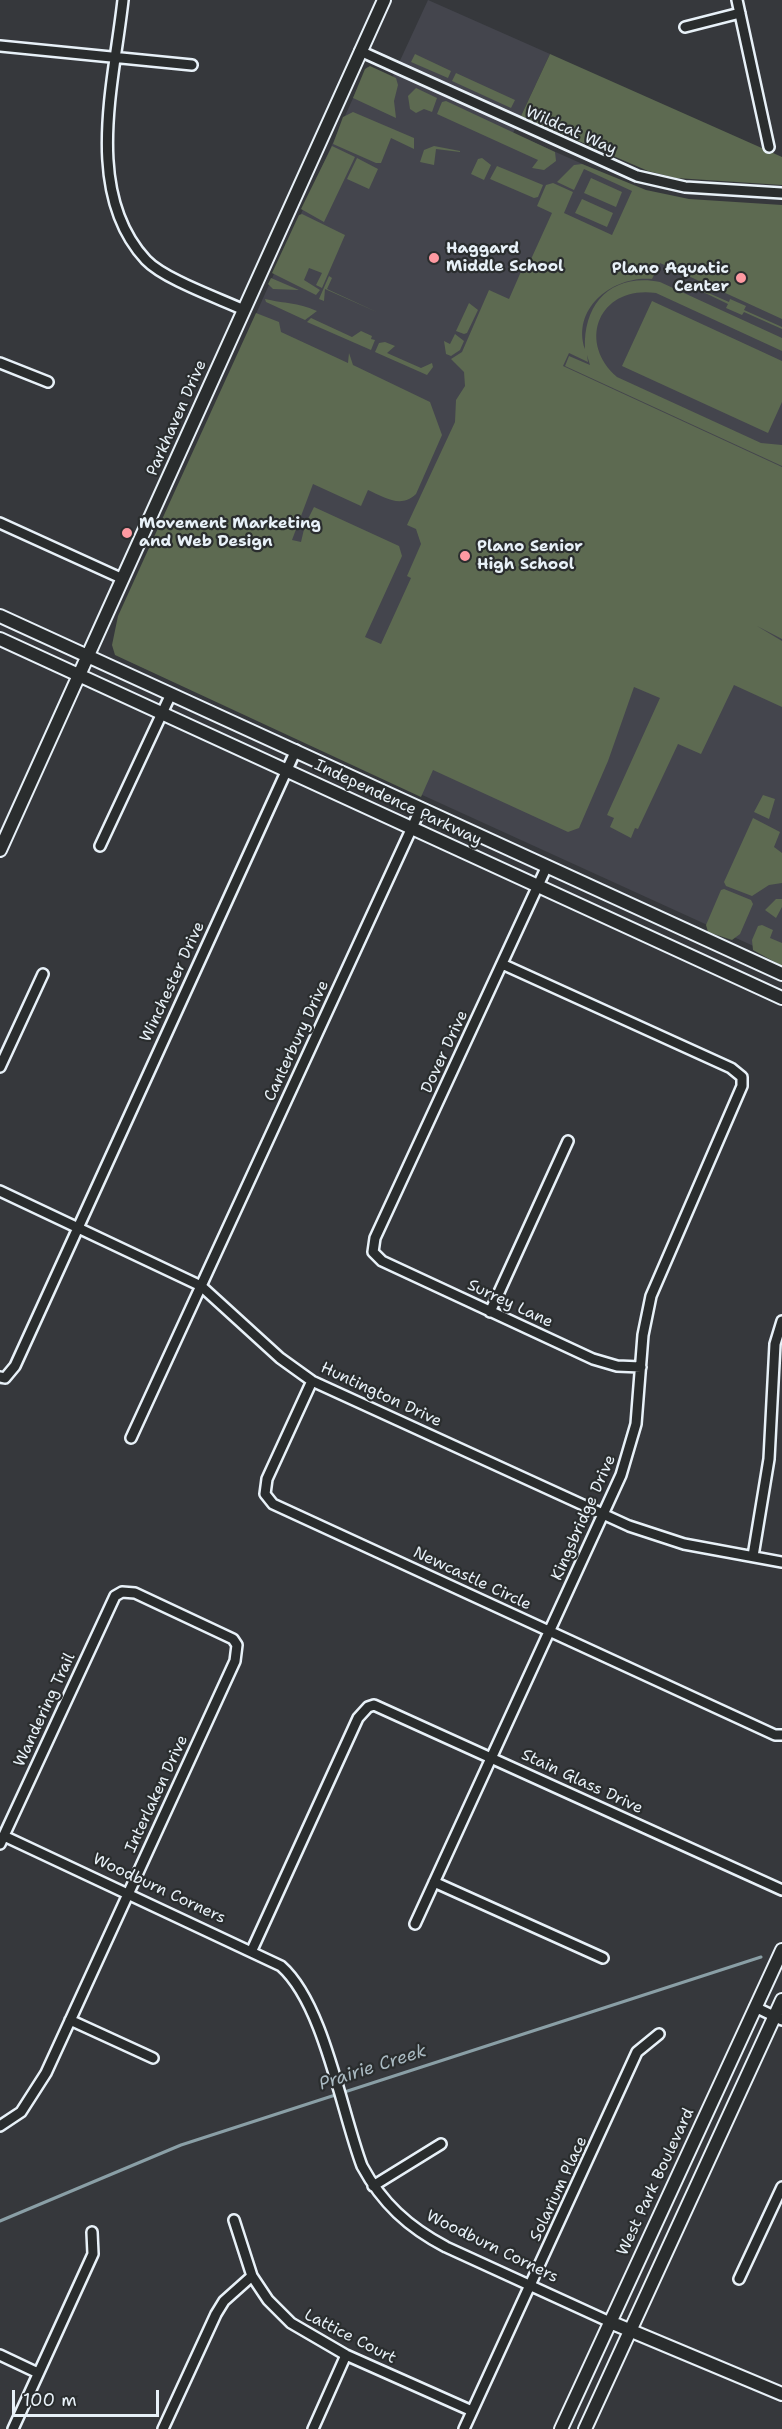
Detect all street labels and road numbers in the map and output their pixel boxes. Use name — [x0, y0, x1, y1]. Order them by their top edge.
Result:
street label: Wildcat Way — [522, 102, 620, 160]
street label: Parkhaven Drive — [143, 357, 211, 479]
street label: Independence Parkway — [311, 756, 485, 850]
street label: Winchester Drive — [137, 919, 209, 1045]
street label: Canterbury Drive — [261, 977, 333, 1105]
street label: Dover Drive — [417, 1007, 473, 1097]
street label: Surrey Lane — [464, 1276, 556, 1332]
street label: Huntington Drive — [317, 1359, 445, 1431]
street label: Kingsbridge Drive — [548, 1452, 620, 1584]
street label: Newcastle Circle — [410, 1543, 534, 1615]
street label: Wandering Trail — [10, 1650, 80, 1770]
street label: Interlaken Drive — [121, 1732, 193, 1856]
street label: Stain Glass Drive — [518, 1745, 646, 1819]
street label: Woodburn Corners — [90, 1850, 228, 1928]
street label: West Park Boulevard — [613, 2105, 699, 2259]
street label: Solarium Place — [526, 2134, 592, 2244]
street label: Woodburn Corners — [423, 2207, 561, 2287]
street label: Lattice Court — [301, 2306, 399, 2368]

